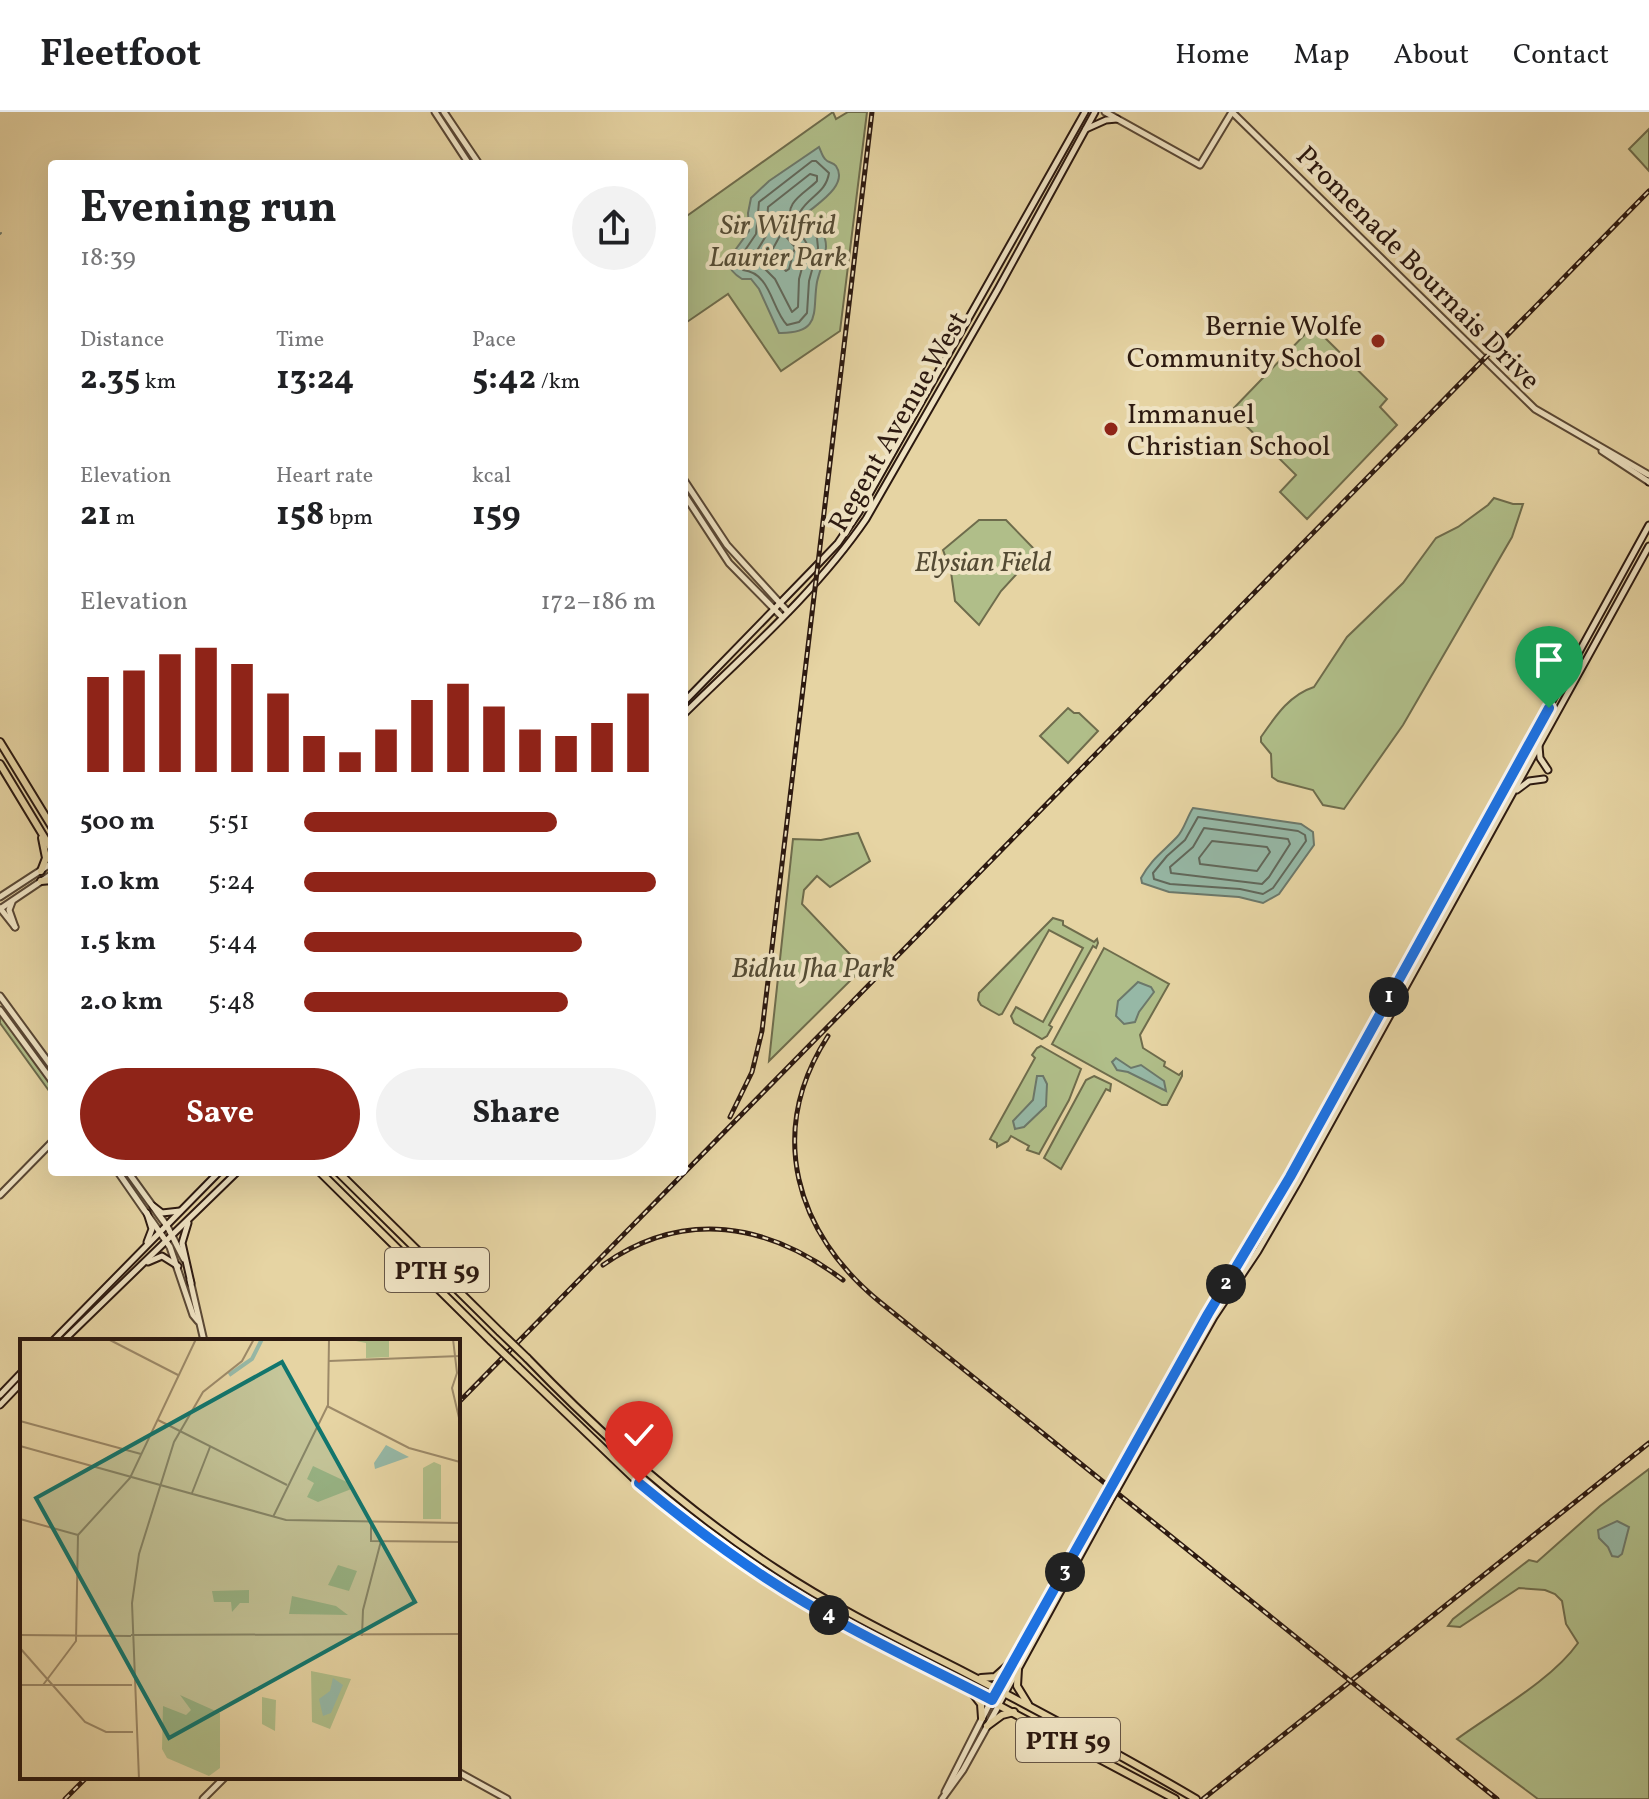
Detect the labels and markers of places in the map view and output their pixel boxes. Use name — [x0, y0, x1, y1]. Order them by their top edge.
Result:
place label: Bernie Wolfe Community School — [1127, 308, 1362, 379]
marker: Bernie Wolfe Community School — [1369, 332, 1387, 350]
place label: Immanuel Christian School — [1127, 396, 1330, 467]
marker: Immanuel Christian School — [1102, 420, 1120, 438]
pin — [1515, 626, 1583, 708]
pin: 1 — [1369, 977, 1409, 1017]
pin: 2 — [1206, 1264, 1246, 1304]
pin — [605, 1401, 673, 1483]
pin: 3 — [1045, 1552, 1085, 1592]
pin: 4 — [809, 1595, 849, 1635]

